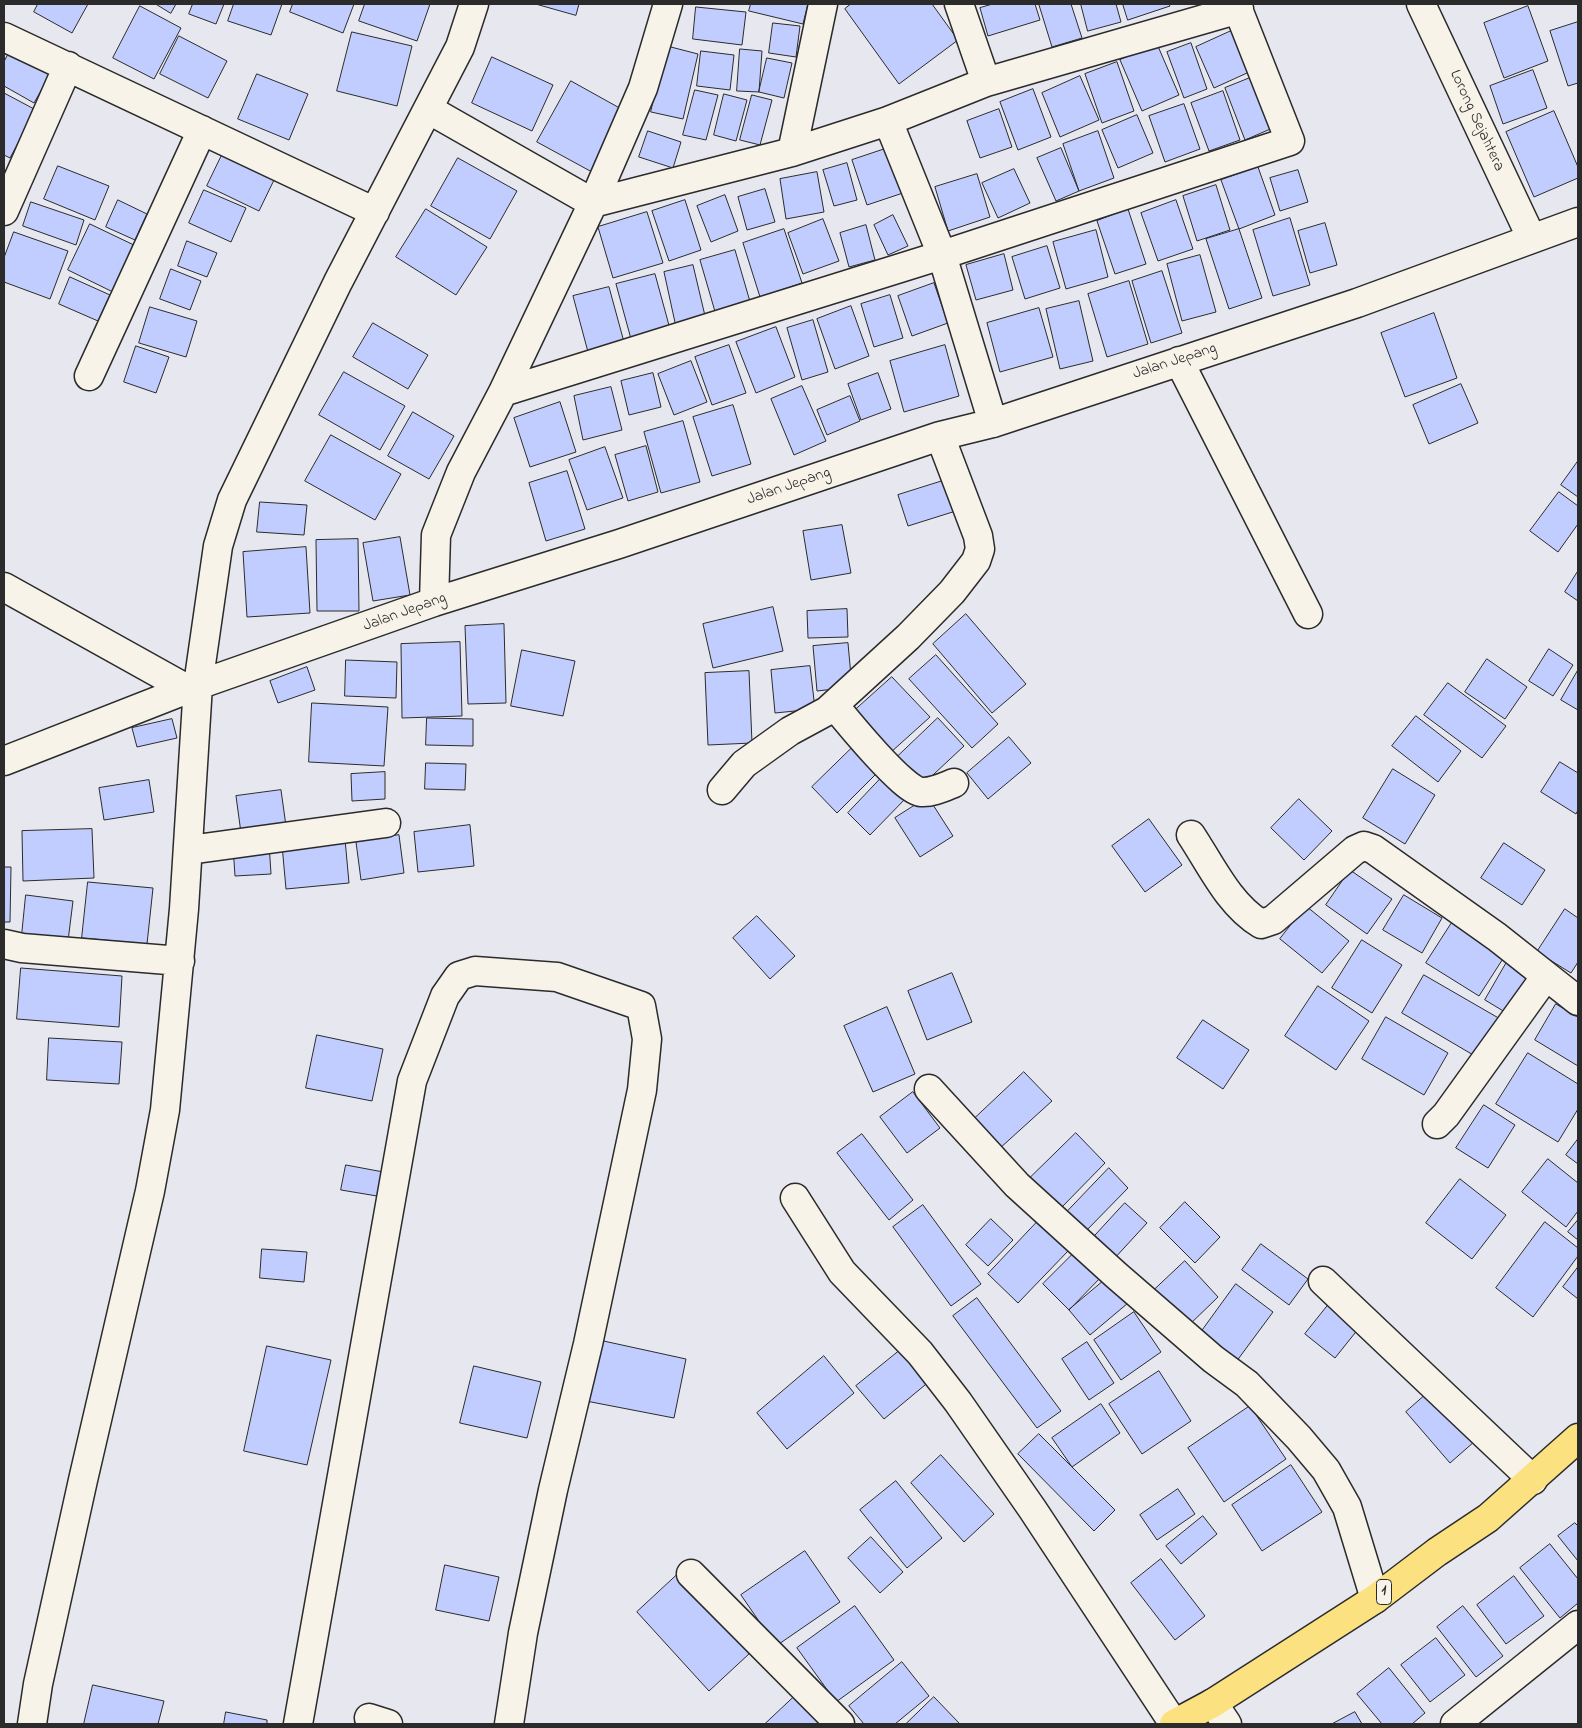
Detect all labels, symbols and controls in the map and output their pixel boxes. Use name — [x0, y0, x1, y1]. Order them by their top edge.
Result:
street label: Lorong Sejahtera — [1444, 67, 1508, 175]
street label: Jalan Jepang — [1131, 339, 1219, 385]
street label: Jalan Jepang — [745, 464, 833, 510]
street label: Jalan Jepang — [361, 589, 449, 637]
road number: 1 — [1376, 1580, 1392, 1604]

